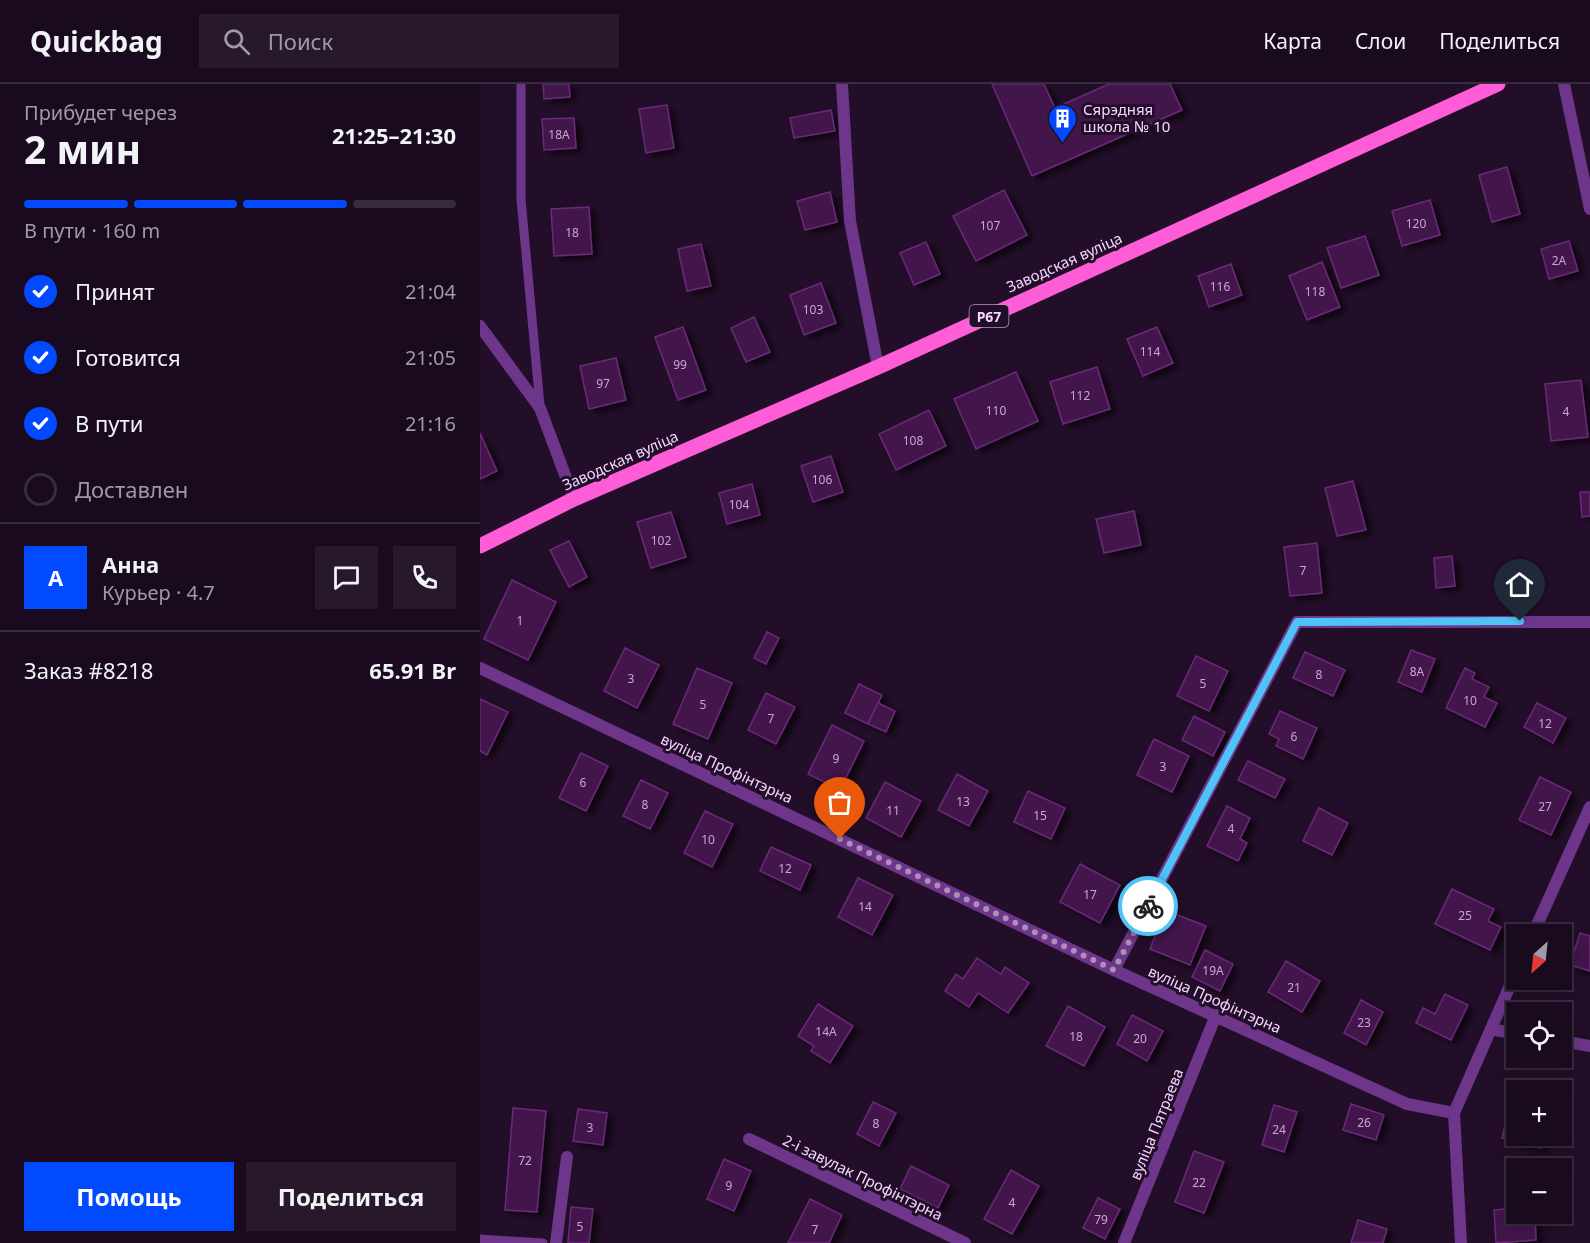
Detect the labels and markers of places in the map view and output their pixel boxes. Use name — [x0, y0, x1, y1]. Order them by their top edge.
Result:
place label: Сярэдняя школа № 10 — [1083, 99, 1170, 136]
building icon: Сярэдняя школа № 10 — [1046, 102, 1078, 144]
pin — [1494, 559, 1545, 621]
pin — [814, 777, 865, 839]

